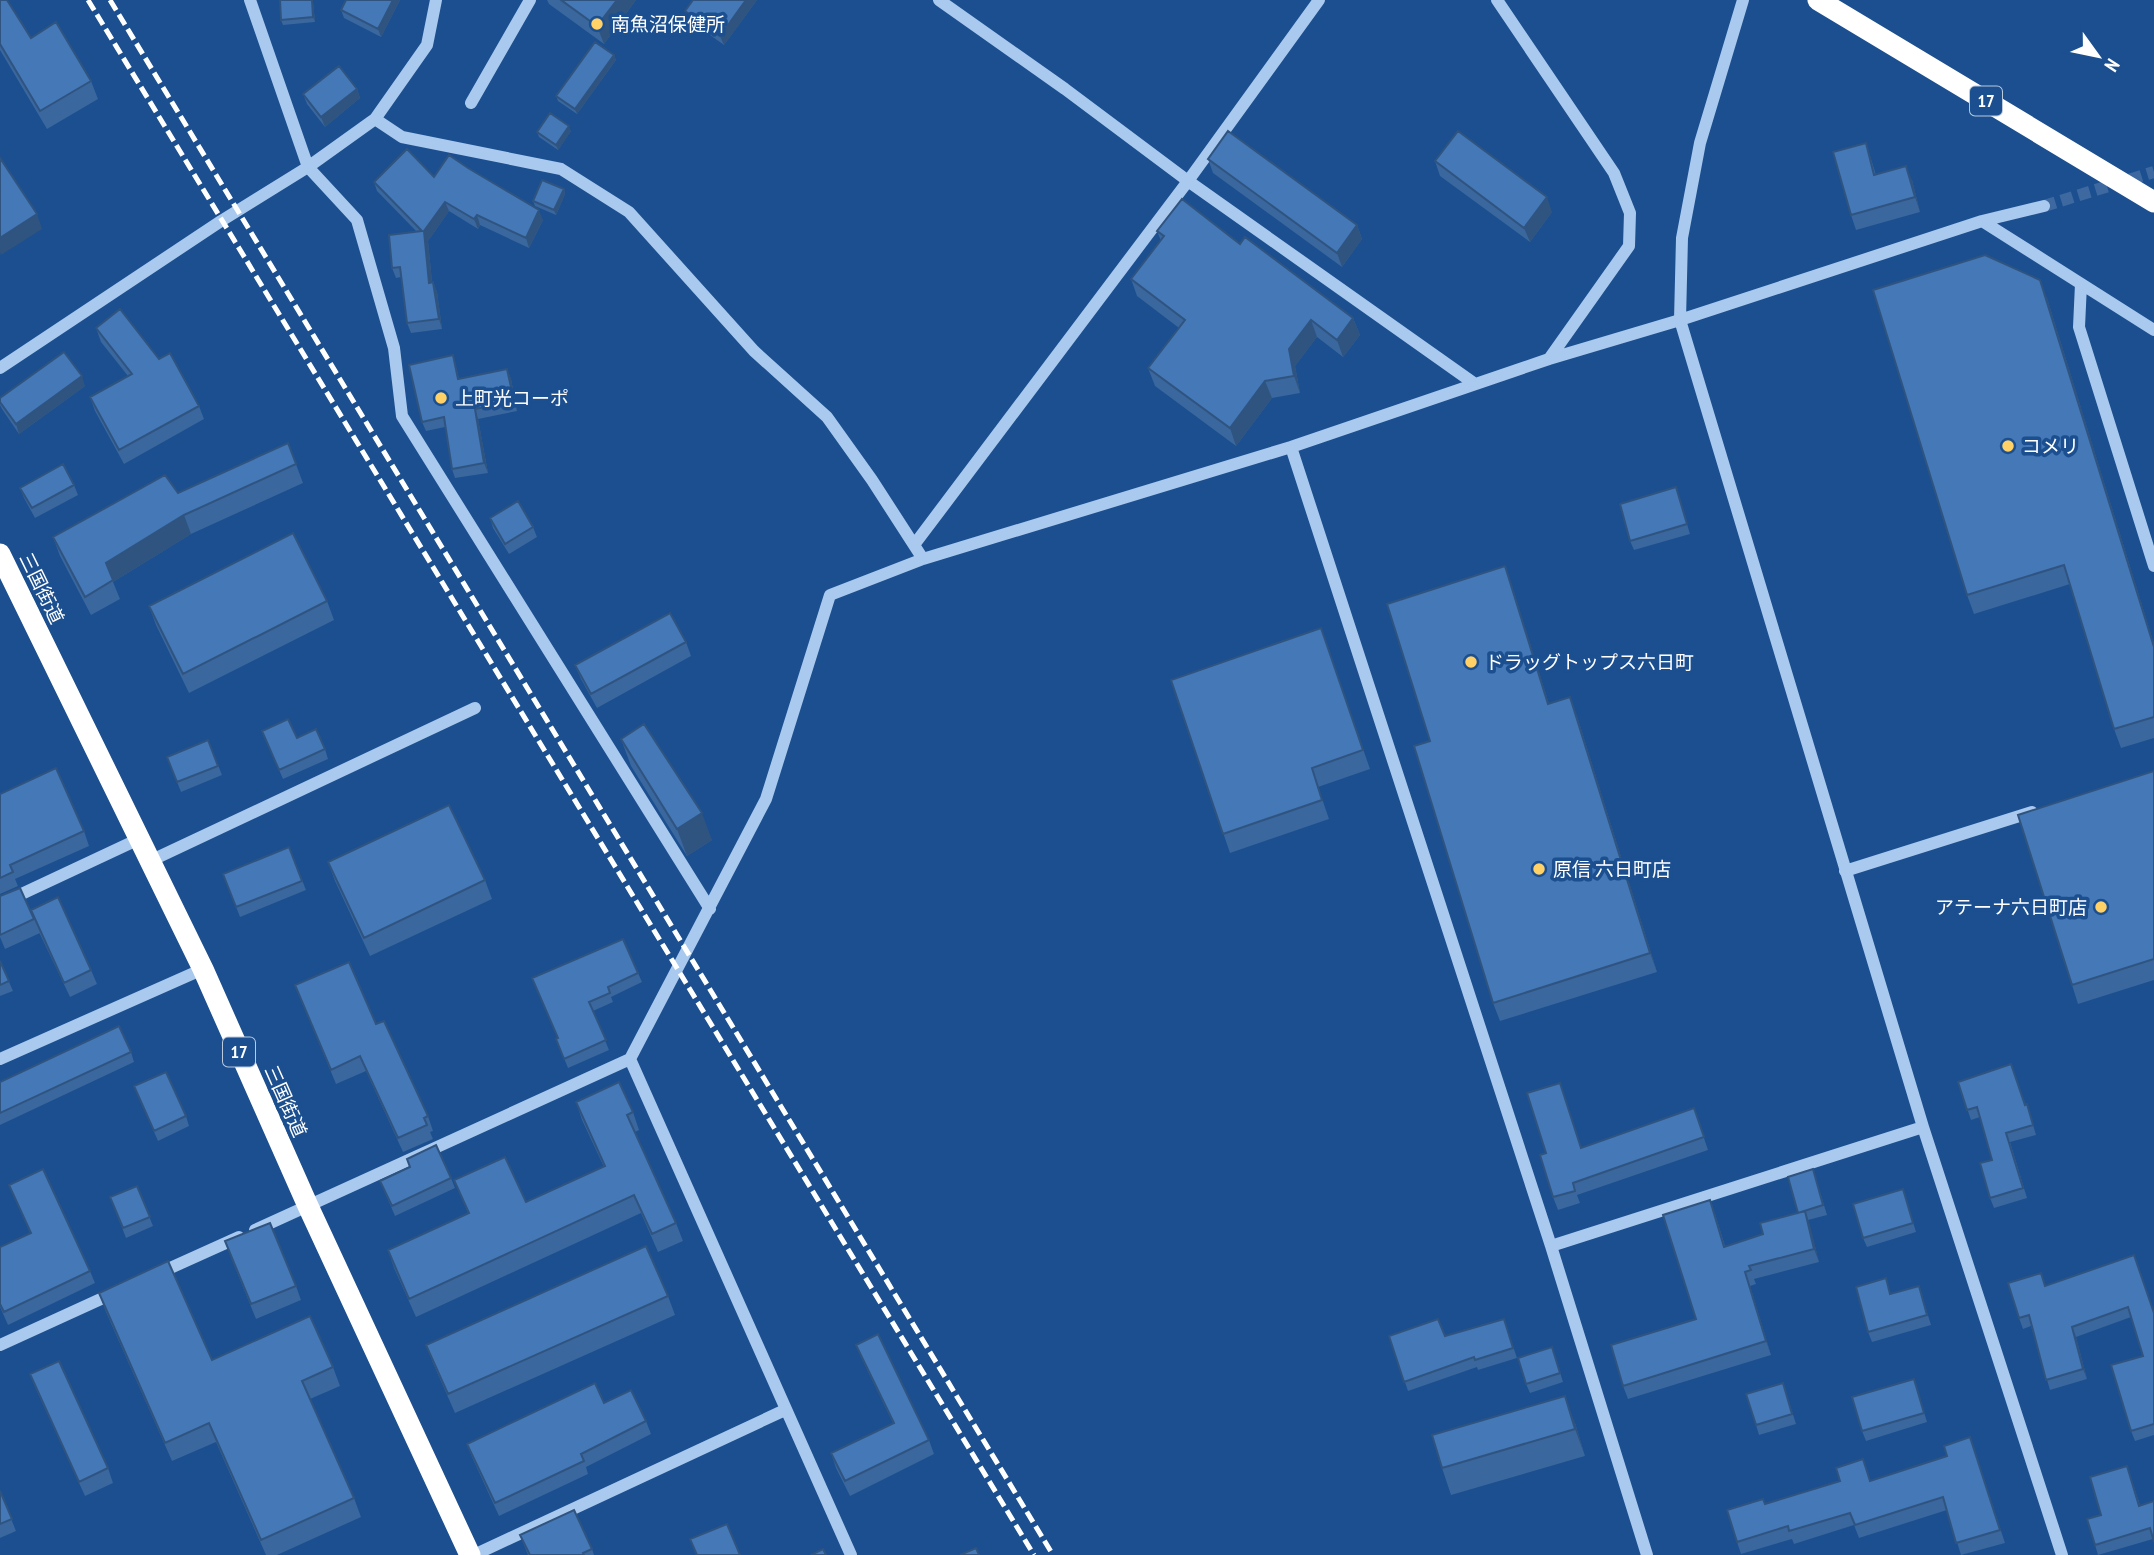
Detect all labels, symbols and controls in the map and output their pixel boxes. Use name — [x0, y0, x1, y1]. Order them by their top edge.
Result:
place label: 南魚沼保健所 — [611, 12, 725, 36]
marker: 南魚沼保健所 — [589, 16, 605, 32]
north arrow — [2063, 21, 2133, 91]
text: N — [2099, 54, 2125, 76]
road number: 17 — [1970, 86, 2002, 116]
place label: 上町光コーポ — [455, 386, 569, 410]
marker: 上町光コーポ — [433, 390, 449, 406]
place label: コメリ — [2022, 434, 2079, 458]
marker: コメリ — [2000, 438, 2016, 454]
street label: 三国街道 — [15, 549, 69, 627]
place label: ドラッグトップス六日町 — [1485, 650, 1694, 674]
marker: ドラッグトップス六日町 — [1463, 654, 1479, 670]
place label: 原信 六日町店 — [1553, 857, 1671, 881]
marker: 原信 六日町店 — [1531, 861, 1547, 877]
place label: アテーナ六日町店 — [1935, 895, 2087, 919]
marker: アテーナ六日町店 — [2093, 899, 2109, 915]
road number: 17 — [223, 1037, 255, 1066]
street label: 三国街道 — [260, 1061, 312, 1141]

